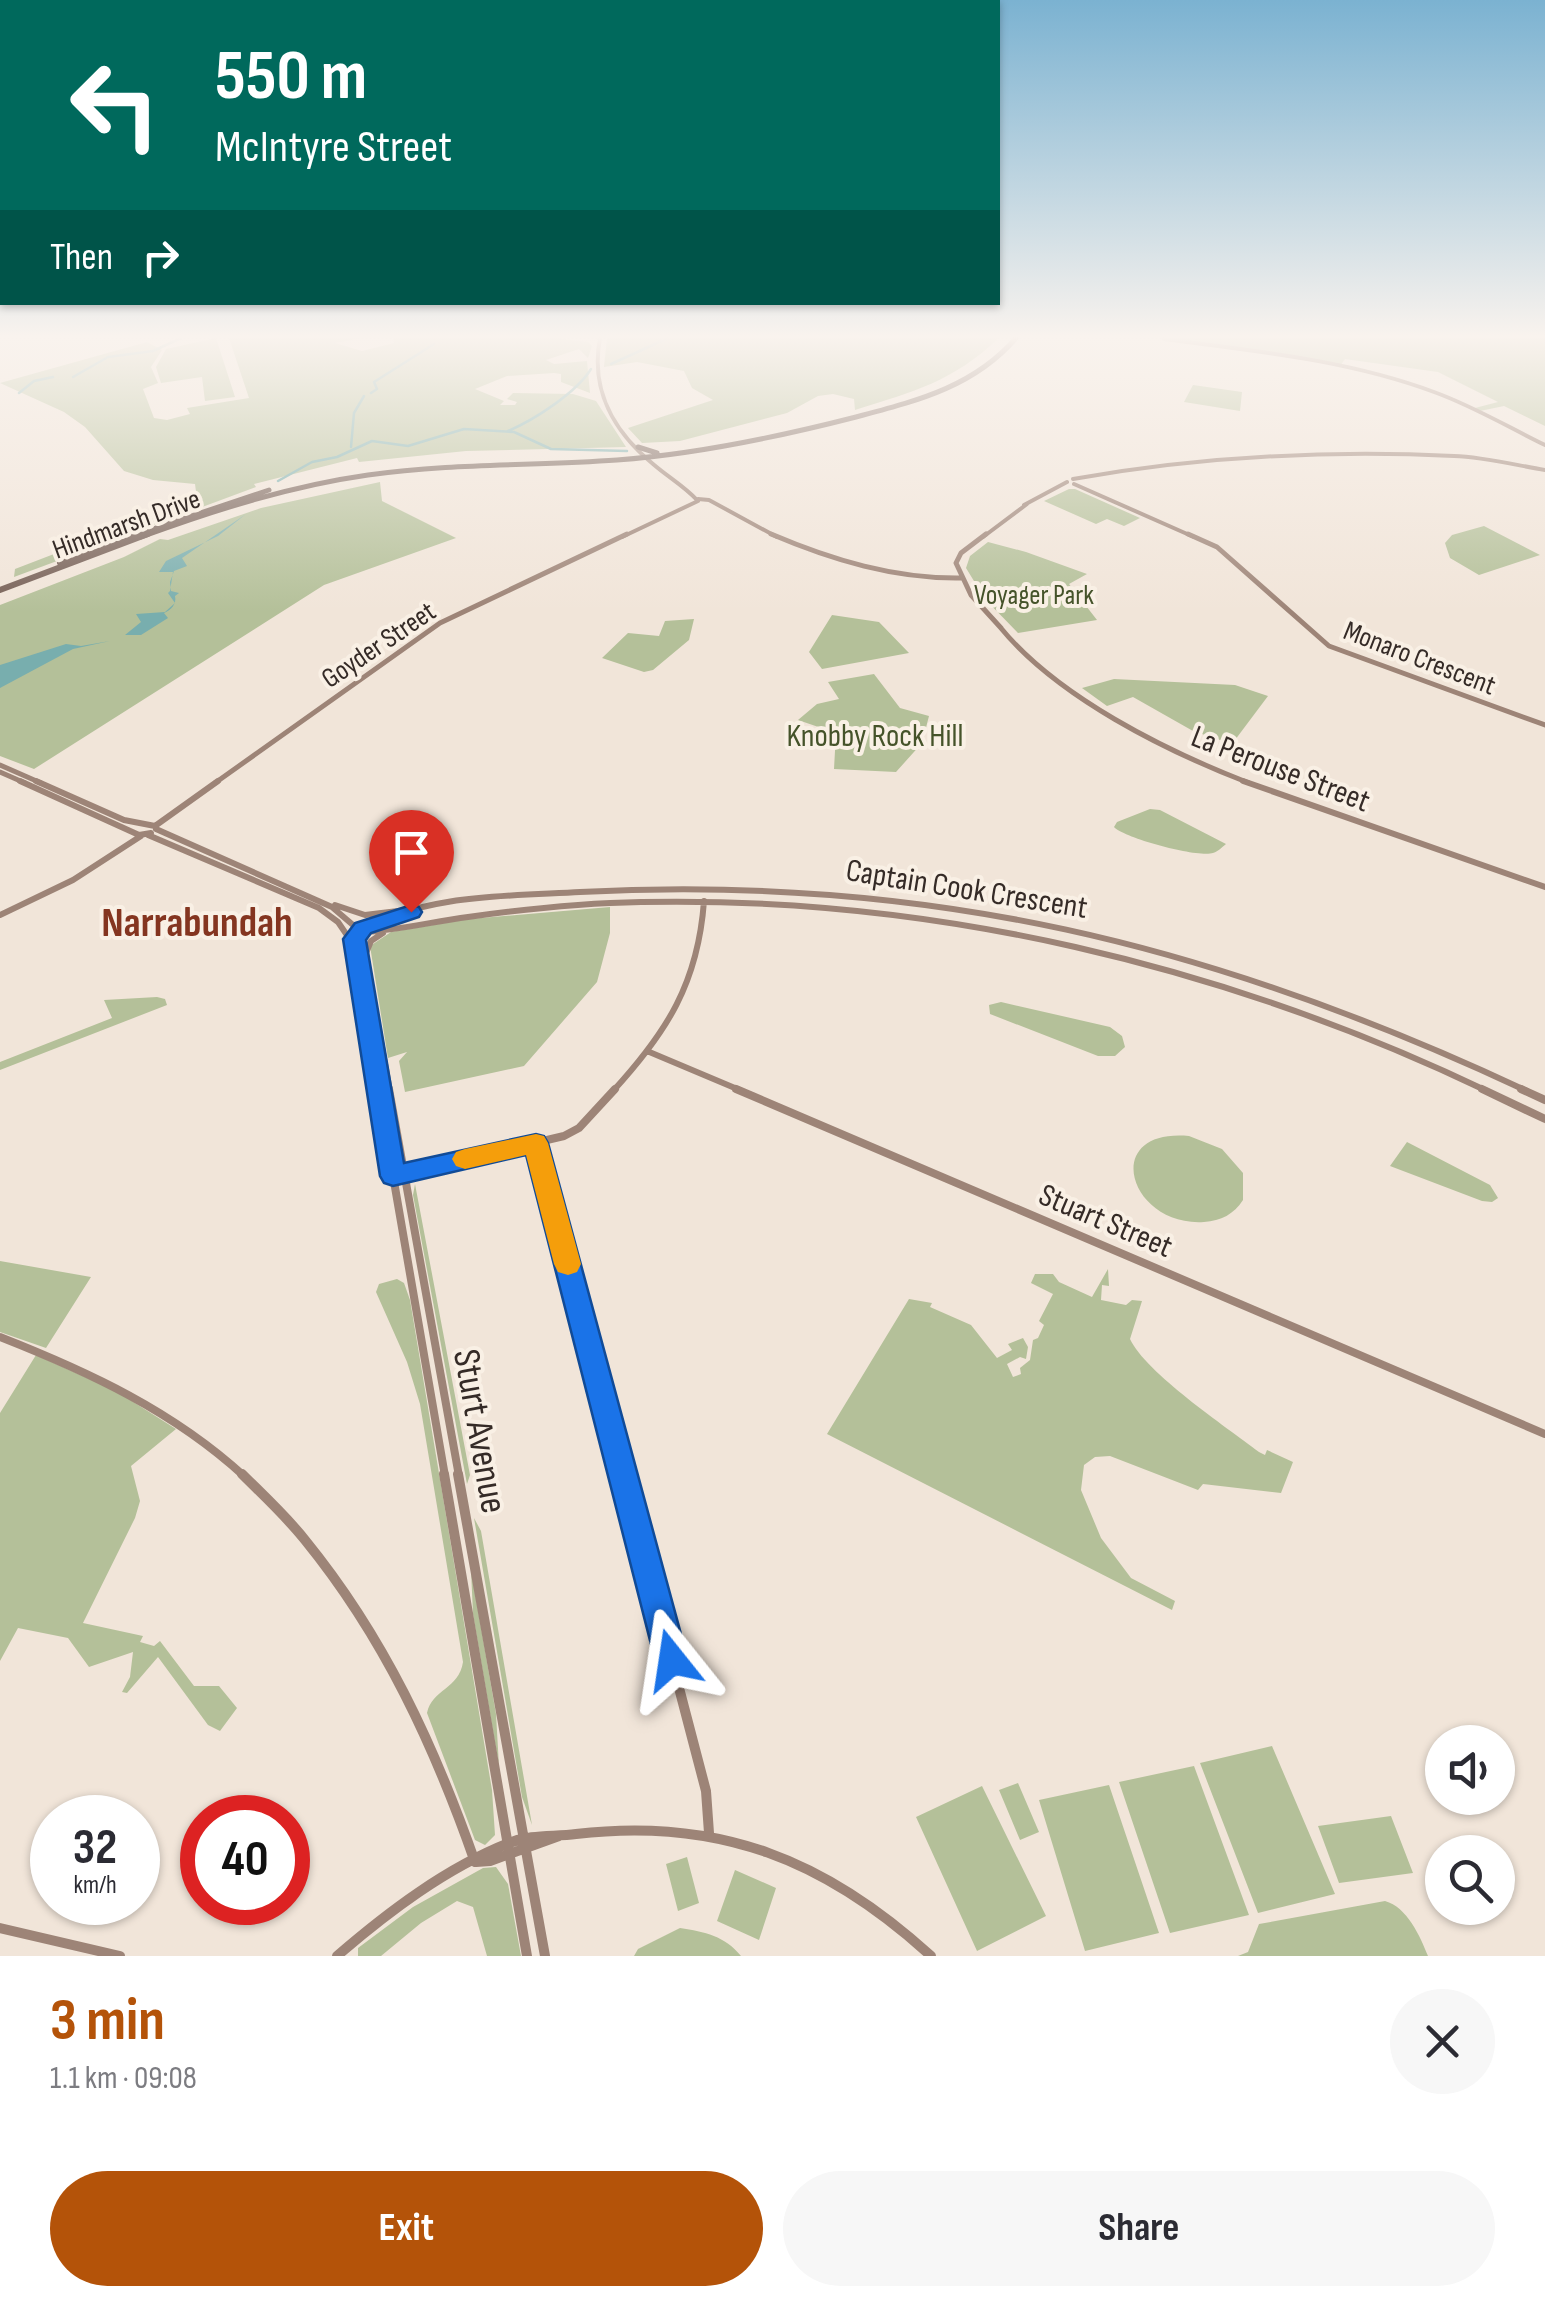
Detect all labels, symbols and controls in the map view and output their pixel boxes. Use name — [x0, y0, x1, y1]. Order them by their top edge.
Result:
text: 550 m — [215, 35, 367, 119]
icon: left — [50, 40, 180, 170]
text: McIntyre Street — [215, 120, 452, 175]
icon: right — [133, 230, 188, 285]
text: Then — [50, 235, 113, 280]
street label: Hindmarsh Drive — [48, 482, 205, 566]
park label: Voyager Park — [974, 579, 1094, 612]
street label: Goyder Street — [316, 595, 442, 695]
street label: Monaro Crescent — [1339, 614, 1500, 702]
park label: Knobby Rock Hill — [787, 717, 963, 756]
street label: La Perouse Street — [1186, 718, 1375, 821]
pin — [369, 810, 454, 913]
icon: arrive — [384, 825, 439, 880]
street label: Captain Cook Crescent — [843, 851, 1090, 928]
district label: Narrabundah — [101, 898, 293, 949]
street label: Stuart Street — [1033, 1176, 1178, 1267]
street label: Sturt Avenue — [443, 1346, 516, 1517]
position arrow — [620, 1608, 724, 1712]
map controls — [1425, 1725, 1515, 1925]
button: sound — [1425, 1725, 1515, 1815]
speed limit sign: 40 — [180, 1795, 310, 1925]
text: 32 — [73, 1818, 117, 1878]
button: search — [1425, 1835, 1515, 1925]
text: km/h — [73, 1870, 117, 1901]
text: 3 min — [50, 1985, 165, 2057]
button: close — [1390, 1989, 1495, 2094]
text: 1.1 km · 09:08 — [50, 2059, 197, 2098]
button: Exit — [50, 2171, 763, 2286]
button: Share — [783, 2171, 1495, 2286]

